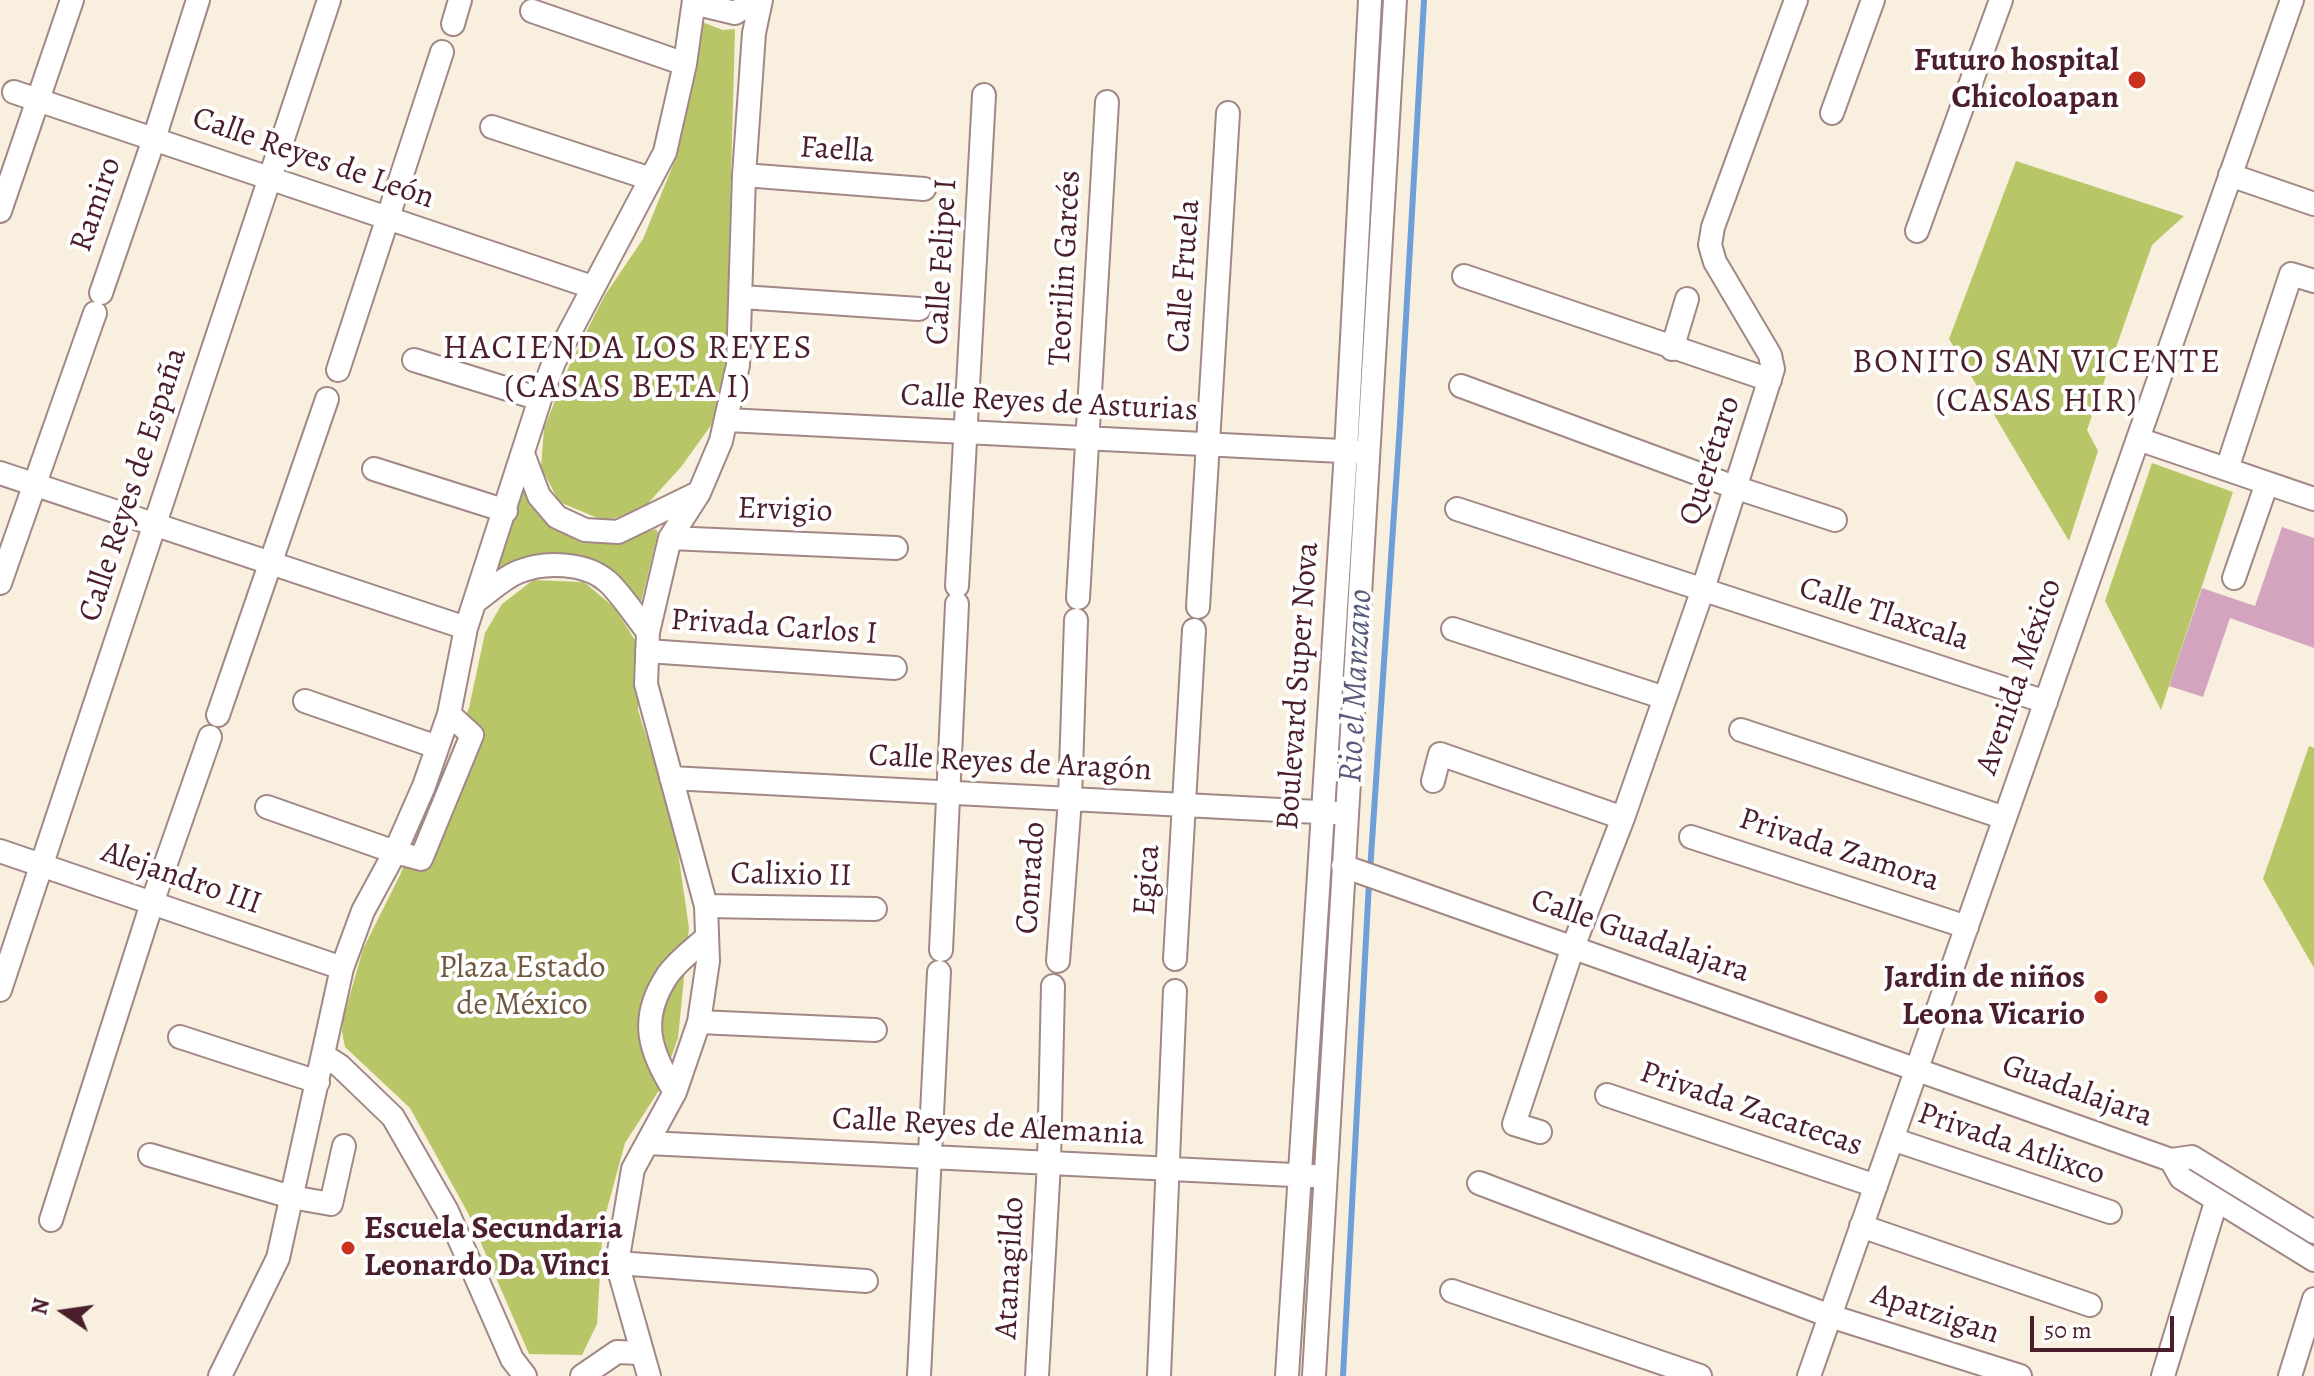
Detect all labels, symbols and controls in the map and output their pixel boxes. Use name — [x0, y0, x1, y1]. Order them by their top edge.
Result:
place label: Futuro hospital Chicoloapan — [1914, 43, 2119, 118]
marker: Futuro hospital Chicoloapan — [2126, 69, 2148, 91]
street label: Calle Reyes de León — [187, 100, 439, 218]
street label: Faella — [798, 129, 876, 173]
street label: Ramiro — [63, 153, 131, 257]
street label: Teorilin Garcés — [1042, 169, 1090, 367]
street label: Calle Felipe I — [919, 178, 967, 346]
street label: Calle Fruela — [1160, 198, 1210, 354]
district label: HACIENDA LOS REYES (CASAS BETA I) — [443, 330, 813, 410]
street label: Calle Reyes de España — [72, 343, 196, 627]
district label: BONITO SAN VICENTE (CASAS HIR) — [1852, 344, 2222, 424]
street label: Calle Reyes de Asturias — [899, 377, 1199, 431]
street label: Querétaro — [1672, 392, 1750, 530]
street label: Ervigio — [737, 490, 833, 532]
street label: Boulevard Super Nova — [1270, 541, 1328, 831]
street label: Calle Tlaxcala — [1794, 569, 1974, 661]
street label: Avenida México — [1969, 574, 2071, 780]
water label: Rio el Manzano — [1332, 588, 1382, 784]
street label: Privada Carlos I — [669, 602, 879, 654]
street label: Calle Reyes de Aragón — [867, 737, 1153, 791]
street label: Privada Zamora — [1734, 801, 1944, 901]
street label: Conrado — [1009, 820, 1055, 936]
street label: Alejandro III — [96, 834, 266, 924]
street label: Egica — [1126, 843, 1170, 917]
street label: Calixio II — [730, 856, 852, 896]
street label: Calle Guadalajara — [1526, 882, 1754, 992]
park label: Plaza Estado de México — [439, 950, 605, 1025]
place label: Jardin de niños Leona Vicario — [1884, 960, 2085, 1035]
marker: Jardin de niños Leona Vicario — [2092, 988, 2110, 1006]
street label: Guadalajara — [1996, 1047, 2158, 1137]
street label: Privada Zacatecas — [1635, 1054, 1867, 1166]
street label: Privada Atlixco — [1912, 1095, 2110, 1195]
street label: Calle Reyes de Alemania — [831, 1101, 1145, 1155]
street label: Atanagildo — [988, 1196, 1034, 1340]
place label: Escuela Secundaria Leonardo Da Vinci — [364, 1211, 623, 1286]
marker: Escuela Secundaria Leonardo Da Vinci — [339, 1239, 357, 1257]
north arrow — [24, 1272, 104, 1352]
street label: Apatzigan — [1866, 1276, 2004, 1354]
text: N — [24, 1295, 57, 1318]
scale bar — [2034, 1300, 2178, 1350]
text: 50 m — [2044, 1314, 2092, 1346]

